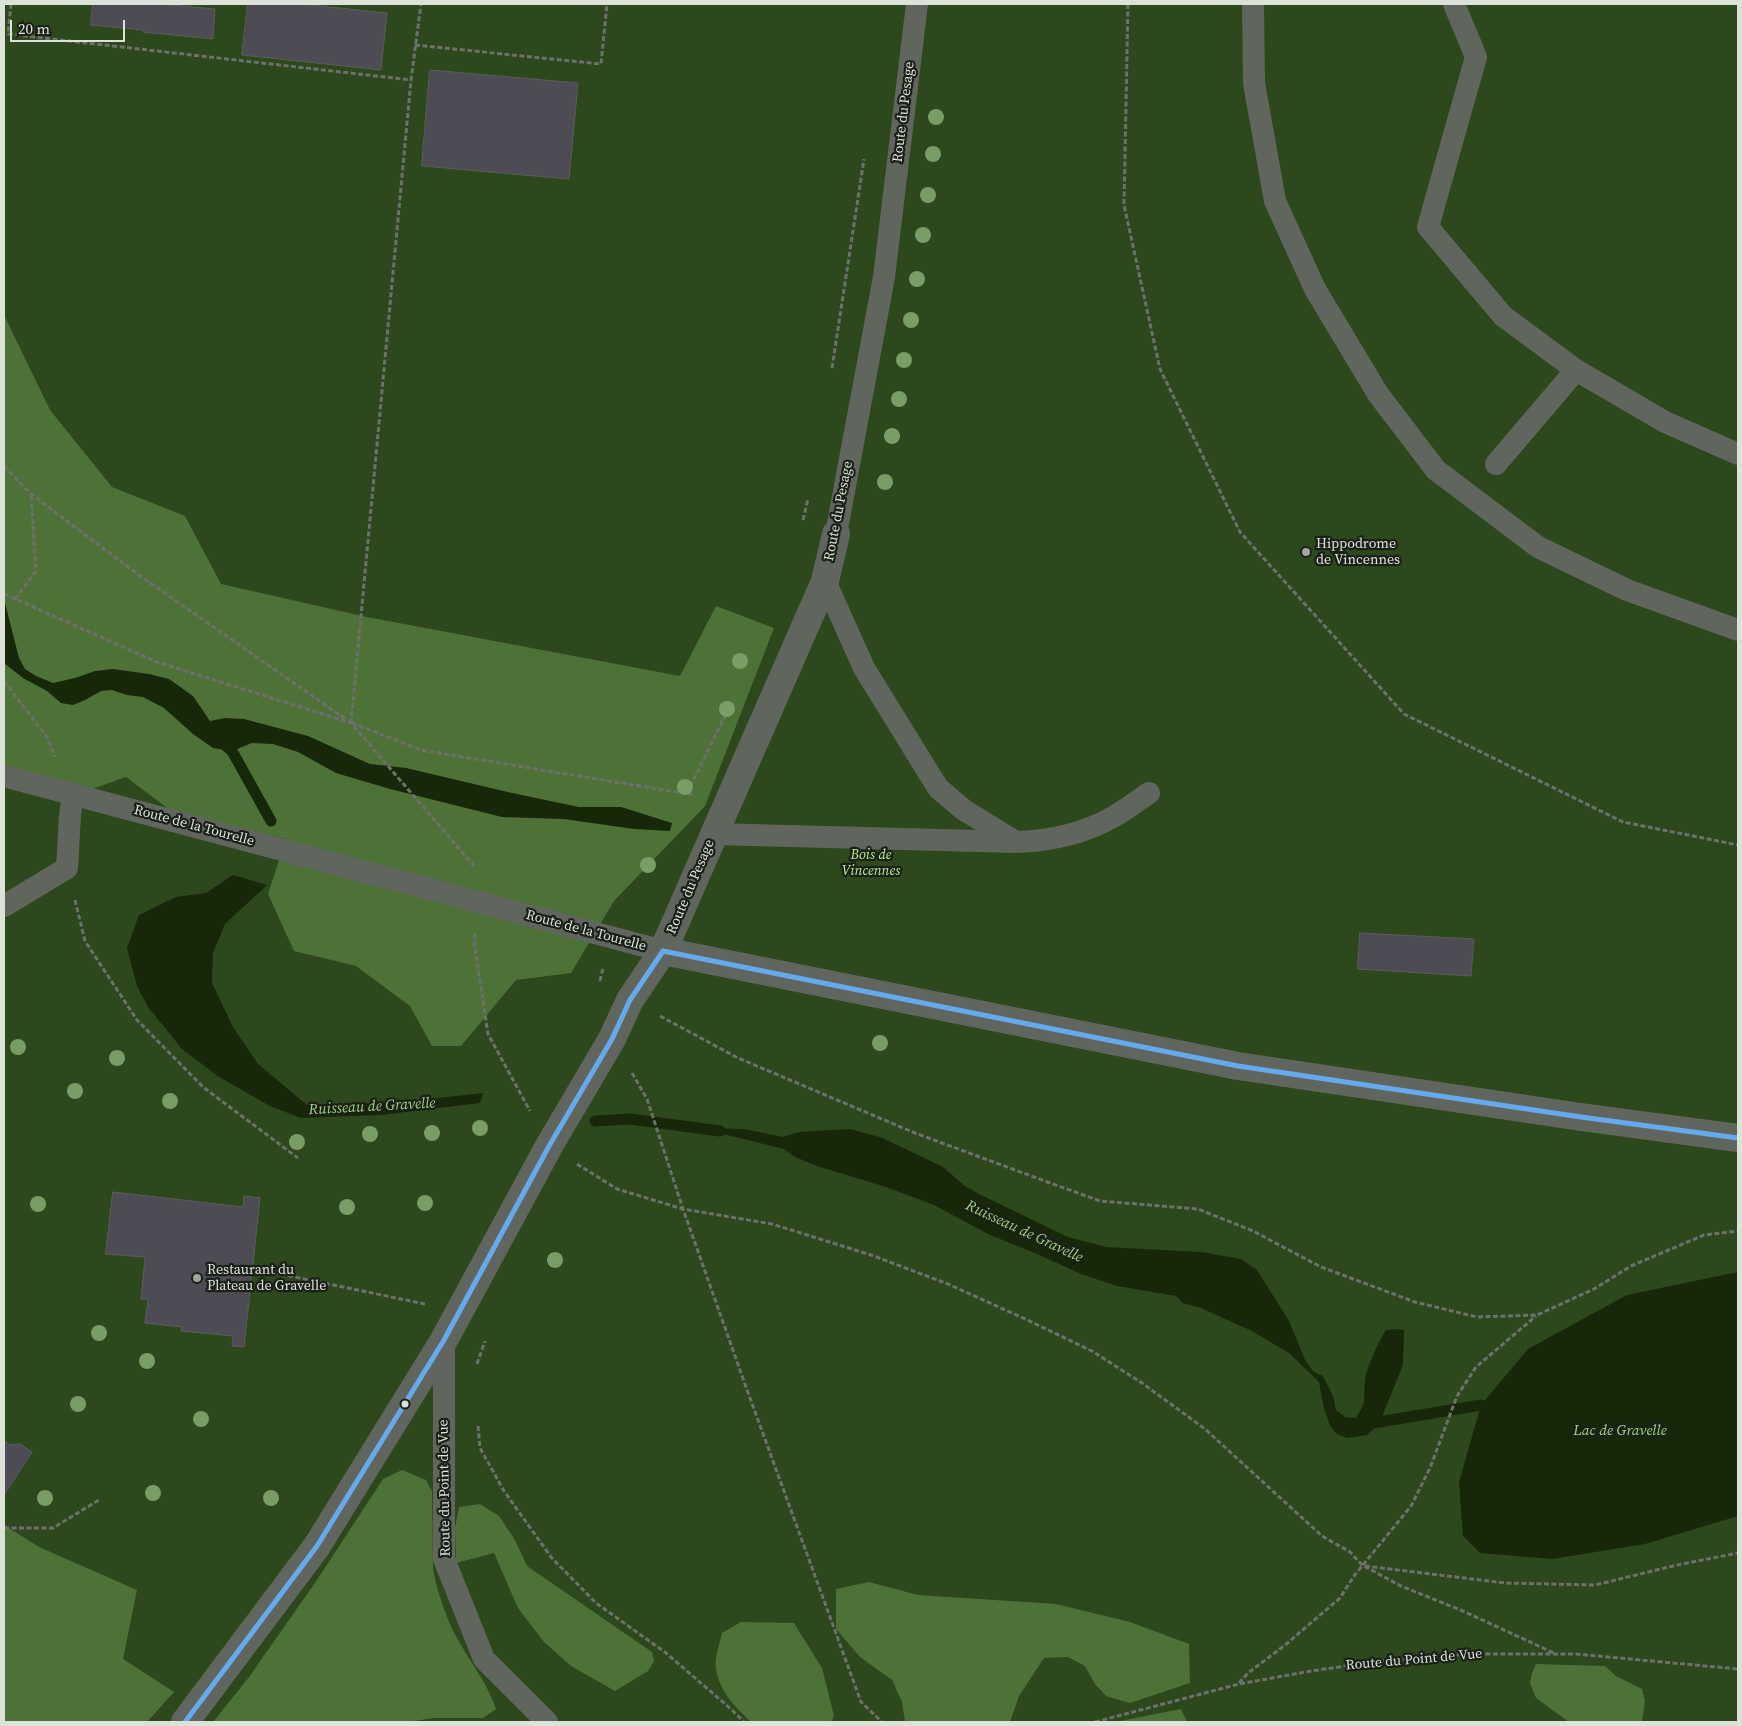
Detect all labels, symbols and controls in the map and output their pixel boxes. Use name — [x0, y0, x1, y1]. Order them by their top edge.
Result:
scale bar — [12, 10, 128, 42]
text: 20 m — [18, 18, 50, 39]
street label: Route du Pesage — [889, 61, 919, 163]
street label: Route du Pesage — [821, 460, 857, 562]
place label: Hippodrome de Vincennes — [1316, 536, 1400, 568]
marker: Hippodrome de Vincennes — [1300, 546, 1312, 558]
street label: Route de la Tourelle — [132, 802, 256, 850]
street label: Route du Pesage — [663, 837, 719, 937]
park label: Bois de Vincennes — [842, 847, 900, 880]
street label: Route de la Tourelle — [524, 907, 648, 955]
water label: Ruisseau de Gravelle — [308, 1095, 436, 1119]
water label: Ruisseau de Gravelle — [963, 1197, 1085, 1267]
place label: Restaurant du Plateau de Gravelle — [207, 1262, 326, 1294]
marker: Restaurant du Plateau de Gravelle — [191, 1272, 203, 1284]
unlabelled marker — [400, 1399, 410, 1409]
street label: Route du Point de Vue — [435, 1419, 455, 1557]
water label: Lac de Gravelle — [1573, 1422, 1667, 1440]
street label: Route du Point de Vue — [1345, 1646, 1483, 1674]

